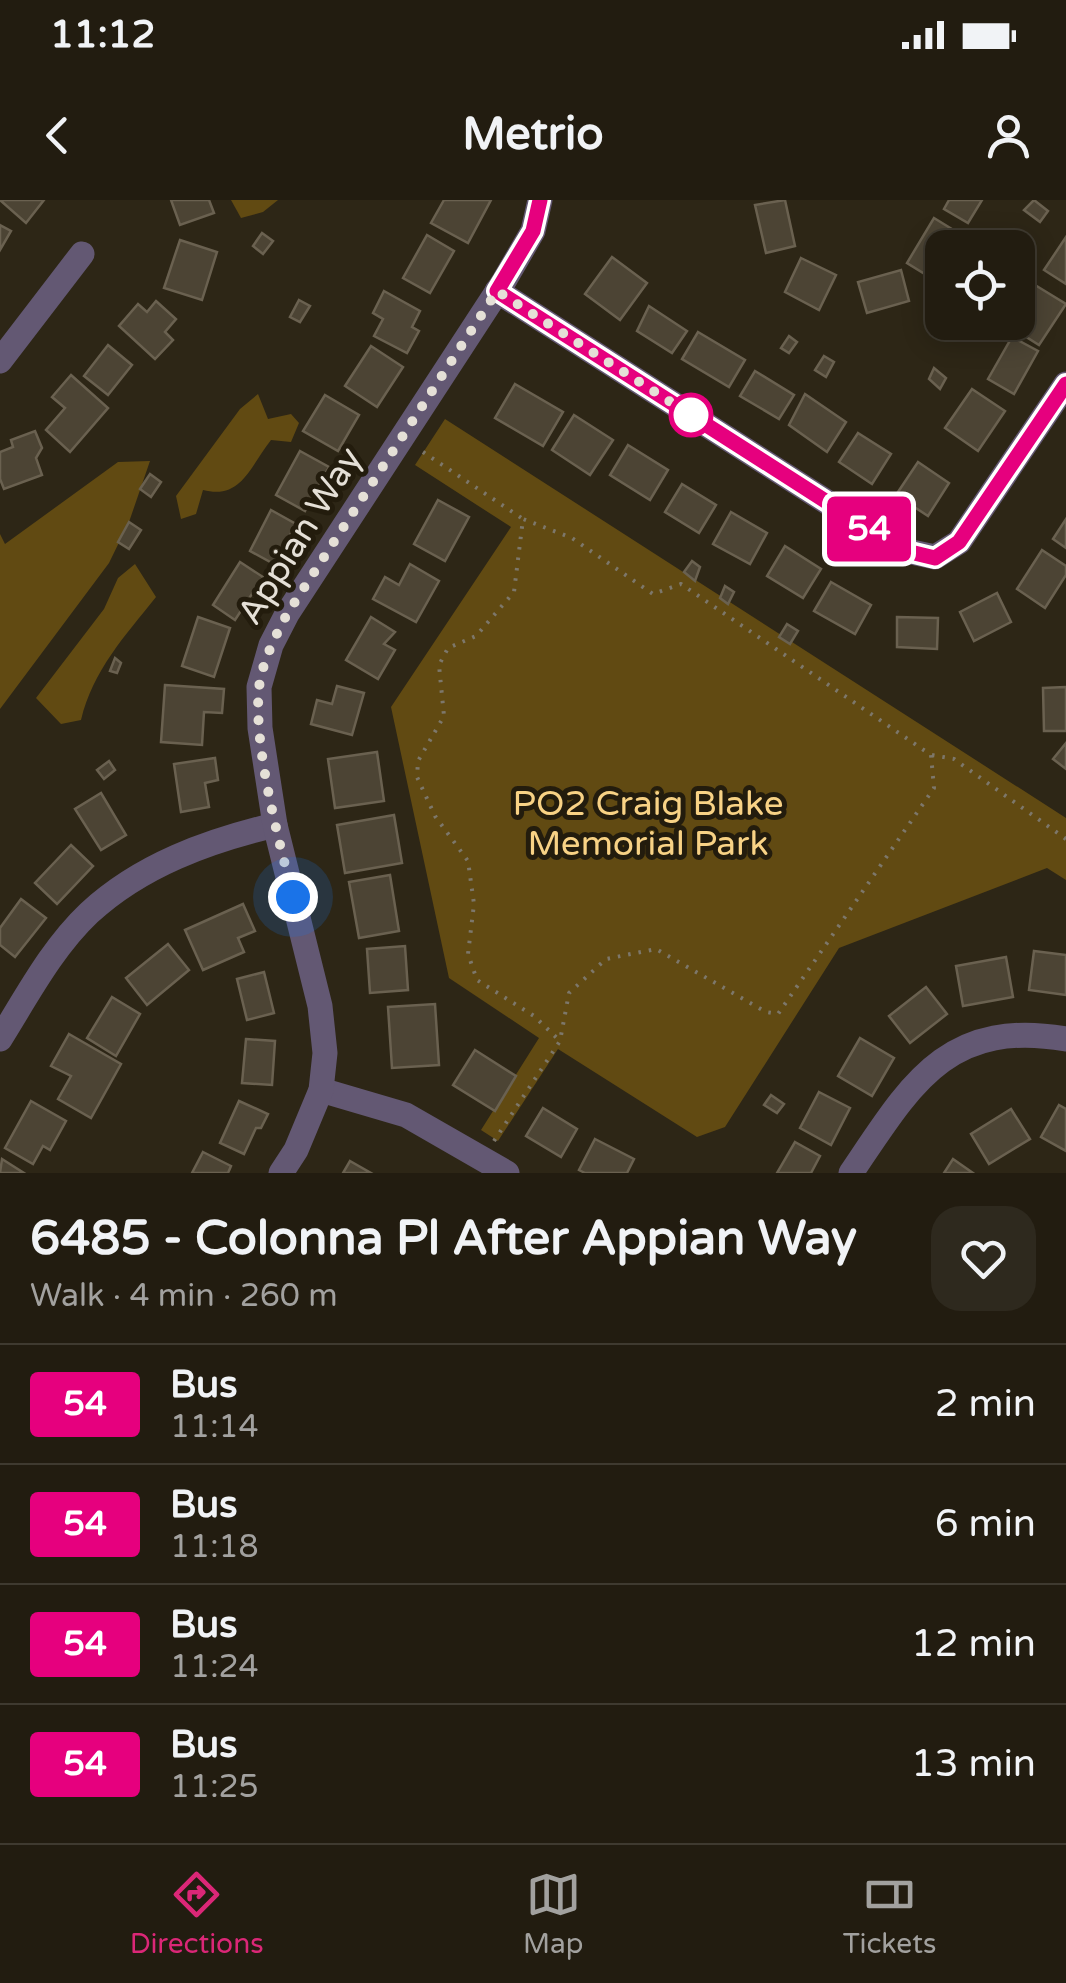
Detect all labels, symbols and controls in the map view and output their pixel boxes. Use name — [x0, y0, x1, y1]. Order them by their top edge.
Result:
text: 11:12 — [50, 12, 155, 58]
icon: back — [30, 108, 85, 163]
text: Metrio — [462, 108, 604, 162]
icon: person — [981, 108, 1036, 163]
map controls — [925, 230, 1035, 340]
button: locate — [925, 230, 1035, 340]
unlabelled marker — [670, 394, 712, 436]
street label: Appian Way — [229, 440, 371, 632]
line badge: 54 — [824, 496, 914, 562]
text: 54 — [847, 508, 891, 550]
park label: PO2 Craig Blake Memorial Park — [512, 783, 784, 865]
your location — [268, 872, 318, 922]
button: heart — [931, 1206, 1036, 1311]
text: 6485 - Colonna Pl After Appian Way — [30, 1210, 857, 1268]
text: Walk · 4 min · 260 m — [30, 1277, 338, 1315]
text: Bus — [170, 1362, 237, 1408]
text: 2 min — [935, 1381, 1036, 1427]
text: 54 — [63, 1383, 107, 1425]
text: 11:14 — [170, 1408, 259, 1446]
text: Bus — [170, 1482, 237, 1528]
text: 6 min — [935, 1501, 1036, 1547]
text: 54 — [63, 1503, 107, 1545]
text: 11:18 — [170, 1528, 259, 1566]
text: Bus — [170, 1602, 237, 1648]
text: 12 min — [911, 1621, 1036, 1667]
text: 54 — [63, 1623, 107, 1665]
text: 11:24 — [170, 1648, 259, 1686]
text: Bus — [170, 1722, 237, 1768]
text: 13 min — [911, 1741, 1036, 1787]
text: 54 — [63, 1743, 107, 1785]
text: 11:25 — [170, 1768, 259, 1806]
tab: Directions — [130, 1867, 264, 1961]
tab: Map — [523, 1867, 583, 1961]
tab: Tickets — [843, 1867, 936, 1961]

